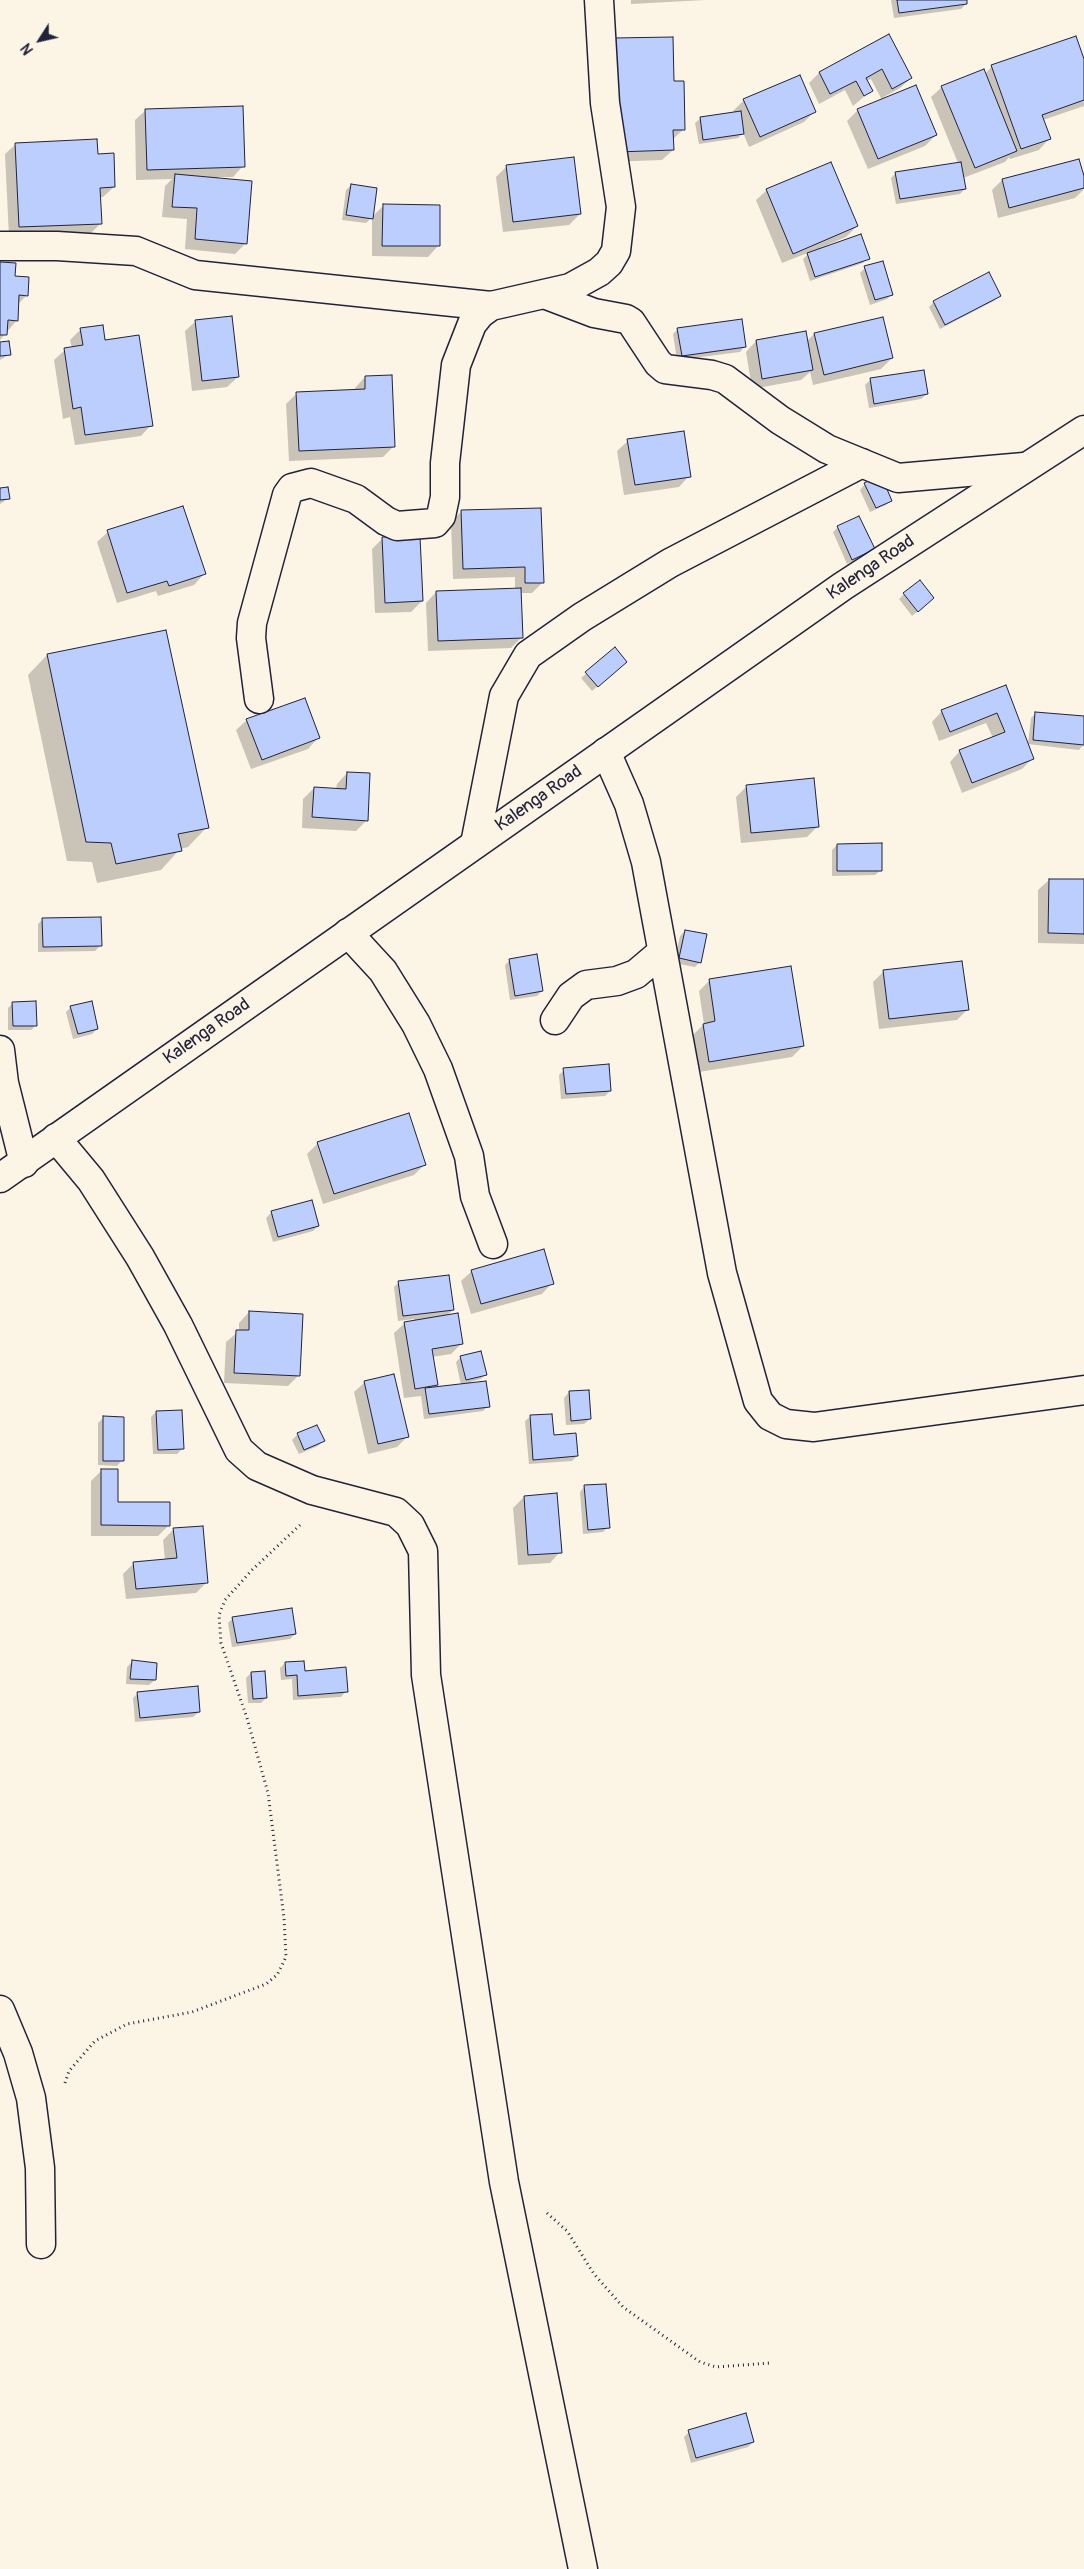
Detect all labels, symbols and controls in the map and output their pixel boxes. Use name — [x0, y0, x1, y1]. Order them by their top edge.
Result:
north arrow — [15, 15, 65, 65]
text: N — [18, 40, 37, 58]
street label: Kalenga Road — [823, 531, 919, 605]
street label: Kalenga Road — [492, 761, 586, 837]
street label: Kalenga Road — [160, 994, 254, 1070]

